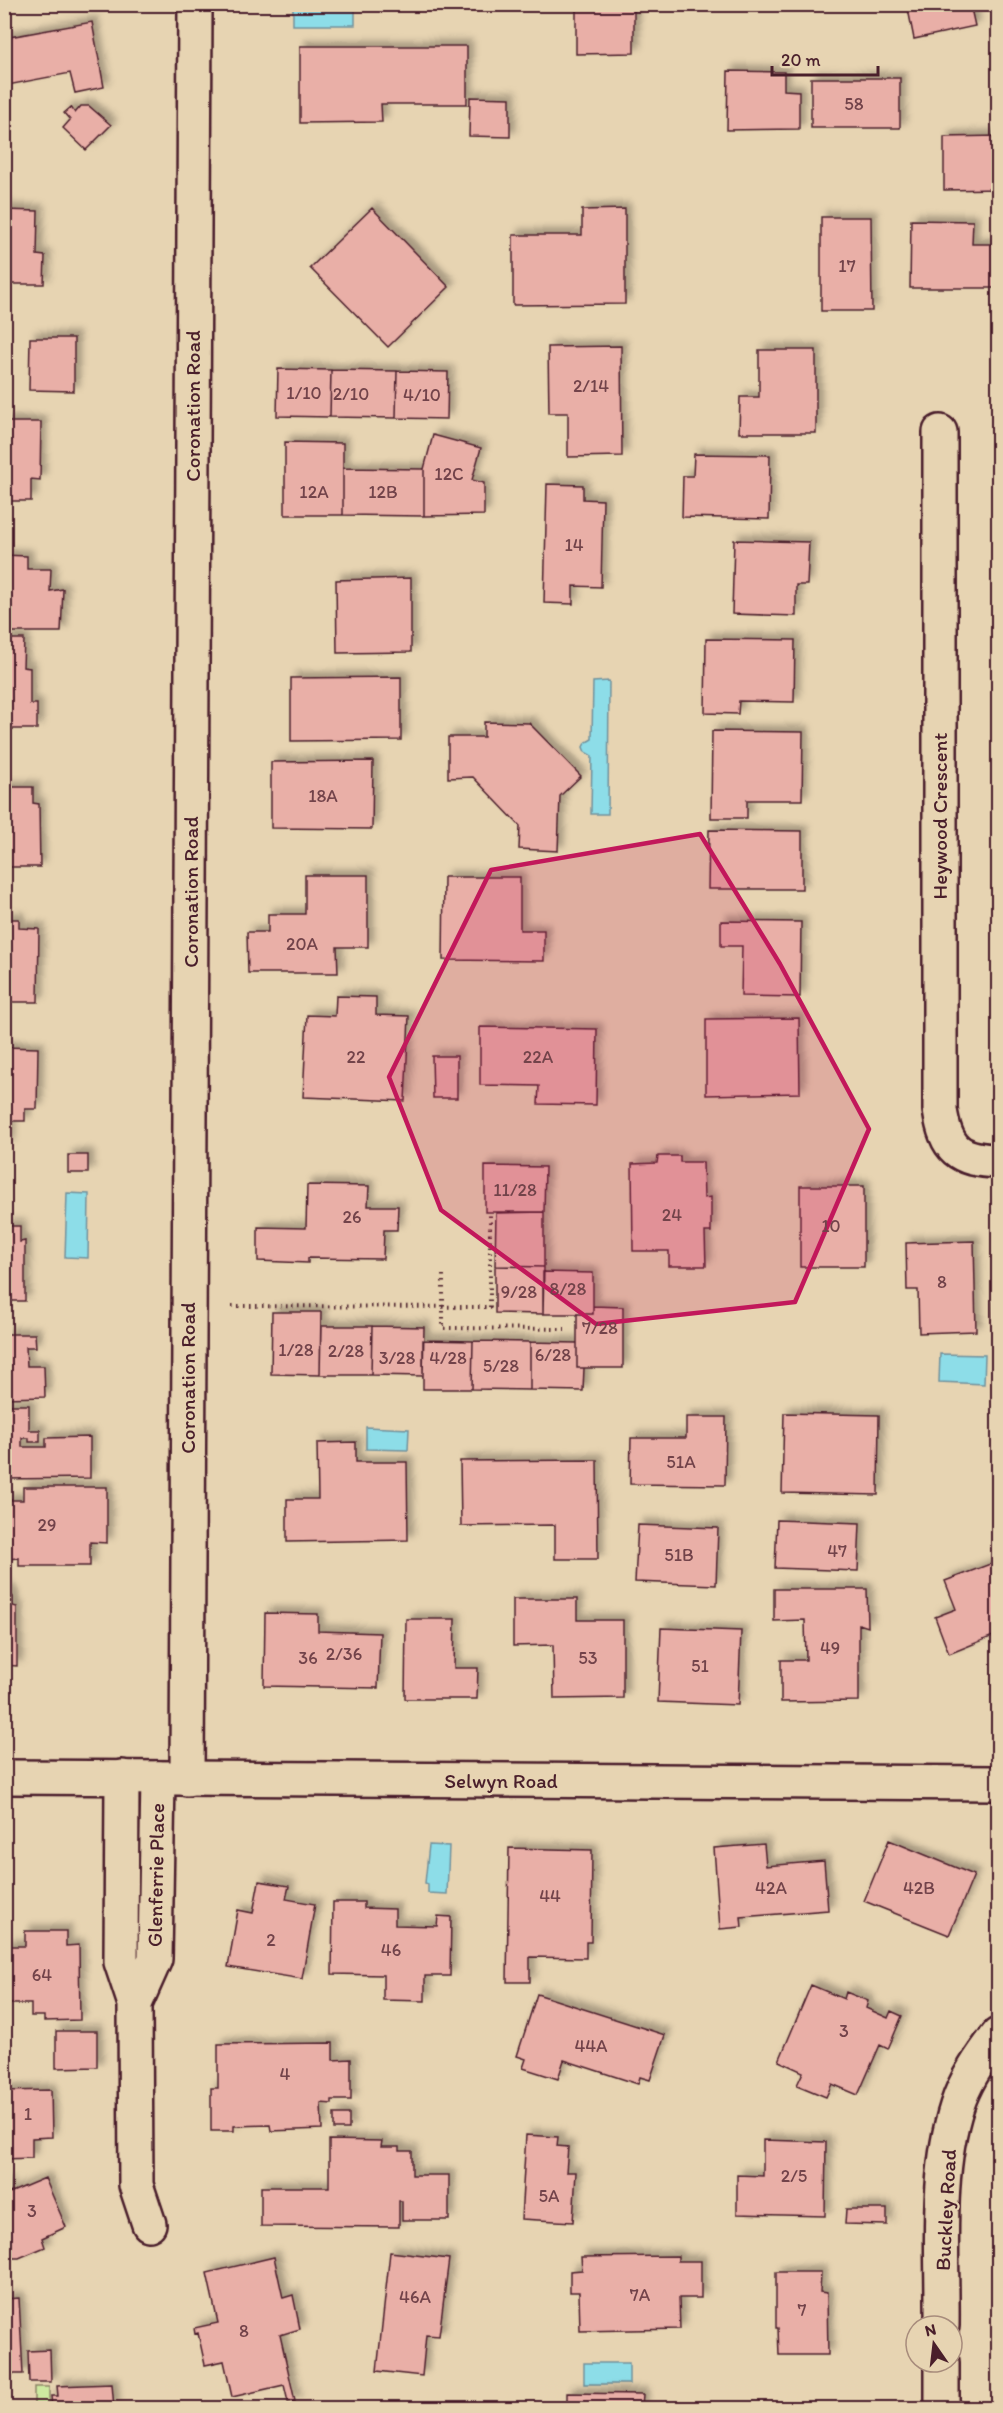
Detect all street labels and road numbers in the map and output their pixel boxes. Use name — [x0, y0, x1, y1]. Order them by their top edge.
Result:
street label: Coronation Road — [180, 330, 205, 482]
street label: Heywood Crescent — [927, 732, 952, 899]
street label: Coronation Road — [178, 816, 203, 968]
street label: Coronation Road — [175, 1302, 200, 1454]
street label: Selwyn Road — [444, 1768, 558, 1793]
street label: Glenferrie Place — [142, 1803, 169, 1947]
street label: Buckley Road — [930, 2149, 961, 2271]

